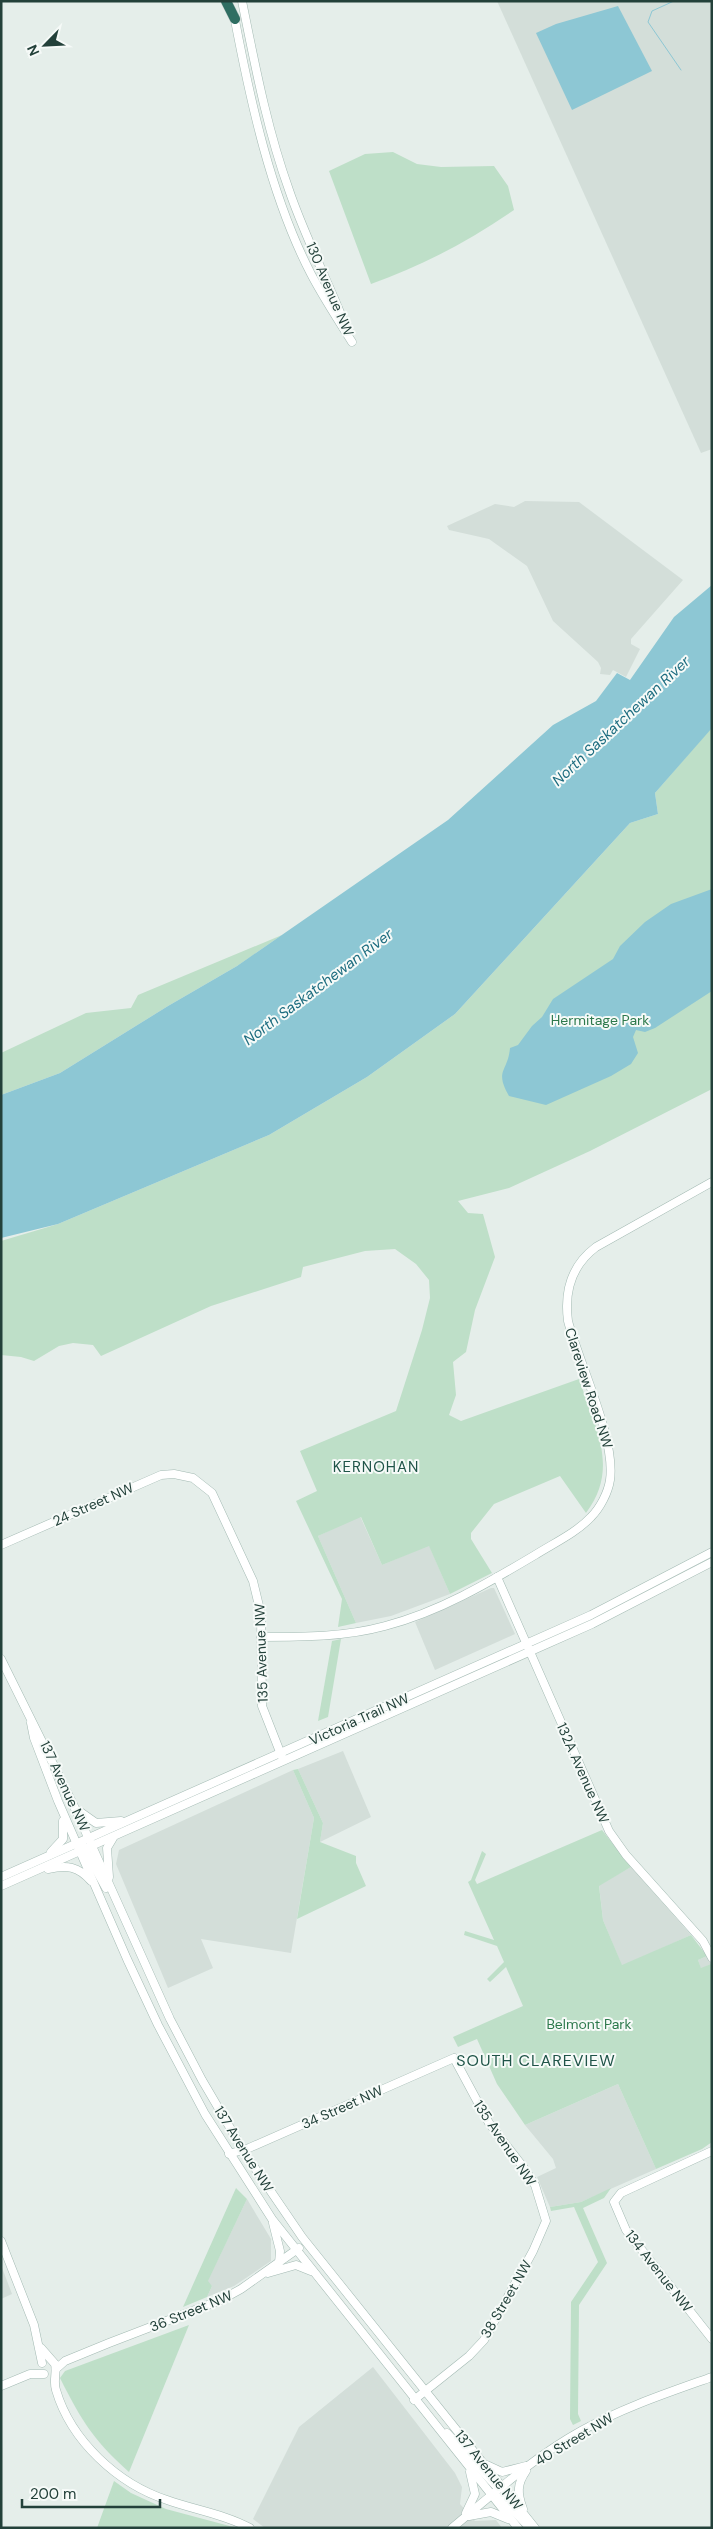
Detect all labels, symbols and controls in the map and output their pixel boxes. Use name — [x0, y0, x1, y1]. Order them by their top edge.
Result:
north arrow — [20, 20, 70, 70]
text: N — [23, 42, 43, 59]
street label: 130 Avenue NW — [302, 239, 358, 339]
water label: North Saskatchewan River — [548, 651, 695, 790]
water label: North Saskatchewan River — [239, 924, 397, 1050]
park label: Hermitage Park — [551, 1011, 649, 1029]
street label: Clareview Road NW — [561, 1325, 617, 1451]
district label: KERNOHAN — [333, 1457, 419, 1477]
street label: 24 Street NW — [50, 1478, 137, 1530]
street label: 135 Avenue NW — [250, 1603, 272, 1703]
street label: Victoria Trail NW — [306, 1689, 412, 1749]
street label: 132A Avenue NW — [553, 1720, 613, 1827]
street label: 137 Avenue NW — [36, 1738, 94, 1835]
park label: Belmont Park — [546, 2015, 632, 2033]
district label: SOUTH CLAREVIEW — [456, 2050, 616, 2071]
street label: 34 Street NW — [299, 2081, 386, 2133]
street label: 135 Avenue NW — [470, 2097, 541, 2190]
street label: 137 Avenue NW — [210, 2103, 278, 2196]
street label: 134 Avenue NW — [621, 2226, 697, 2316]
street label: 38 Street NW — [476, 2256, 536, 2341]
street label: 36 Street NW — [147, 2286, 235, 2336]
street label: 40 Street NW — [531, 2408, 617, 2469]
street label: 137 Avenue NW — [451, 2426, 527, 2514]
scale bar — [22, 2476, 160, 2508]
text: 200 m — [30, 2484, 76, 2504]

